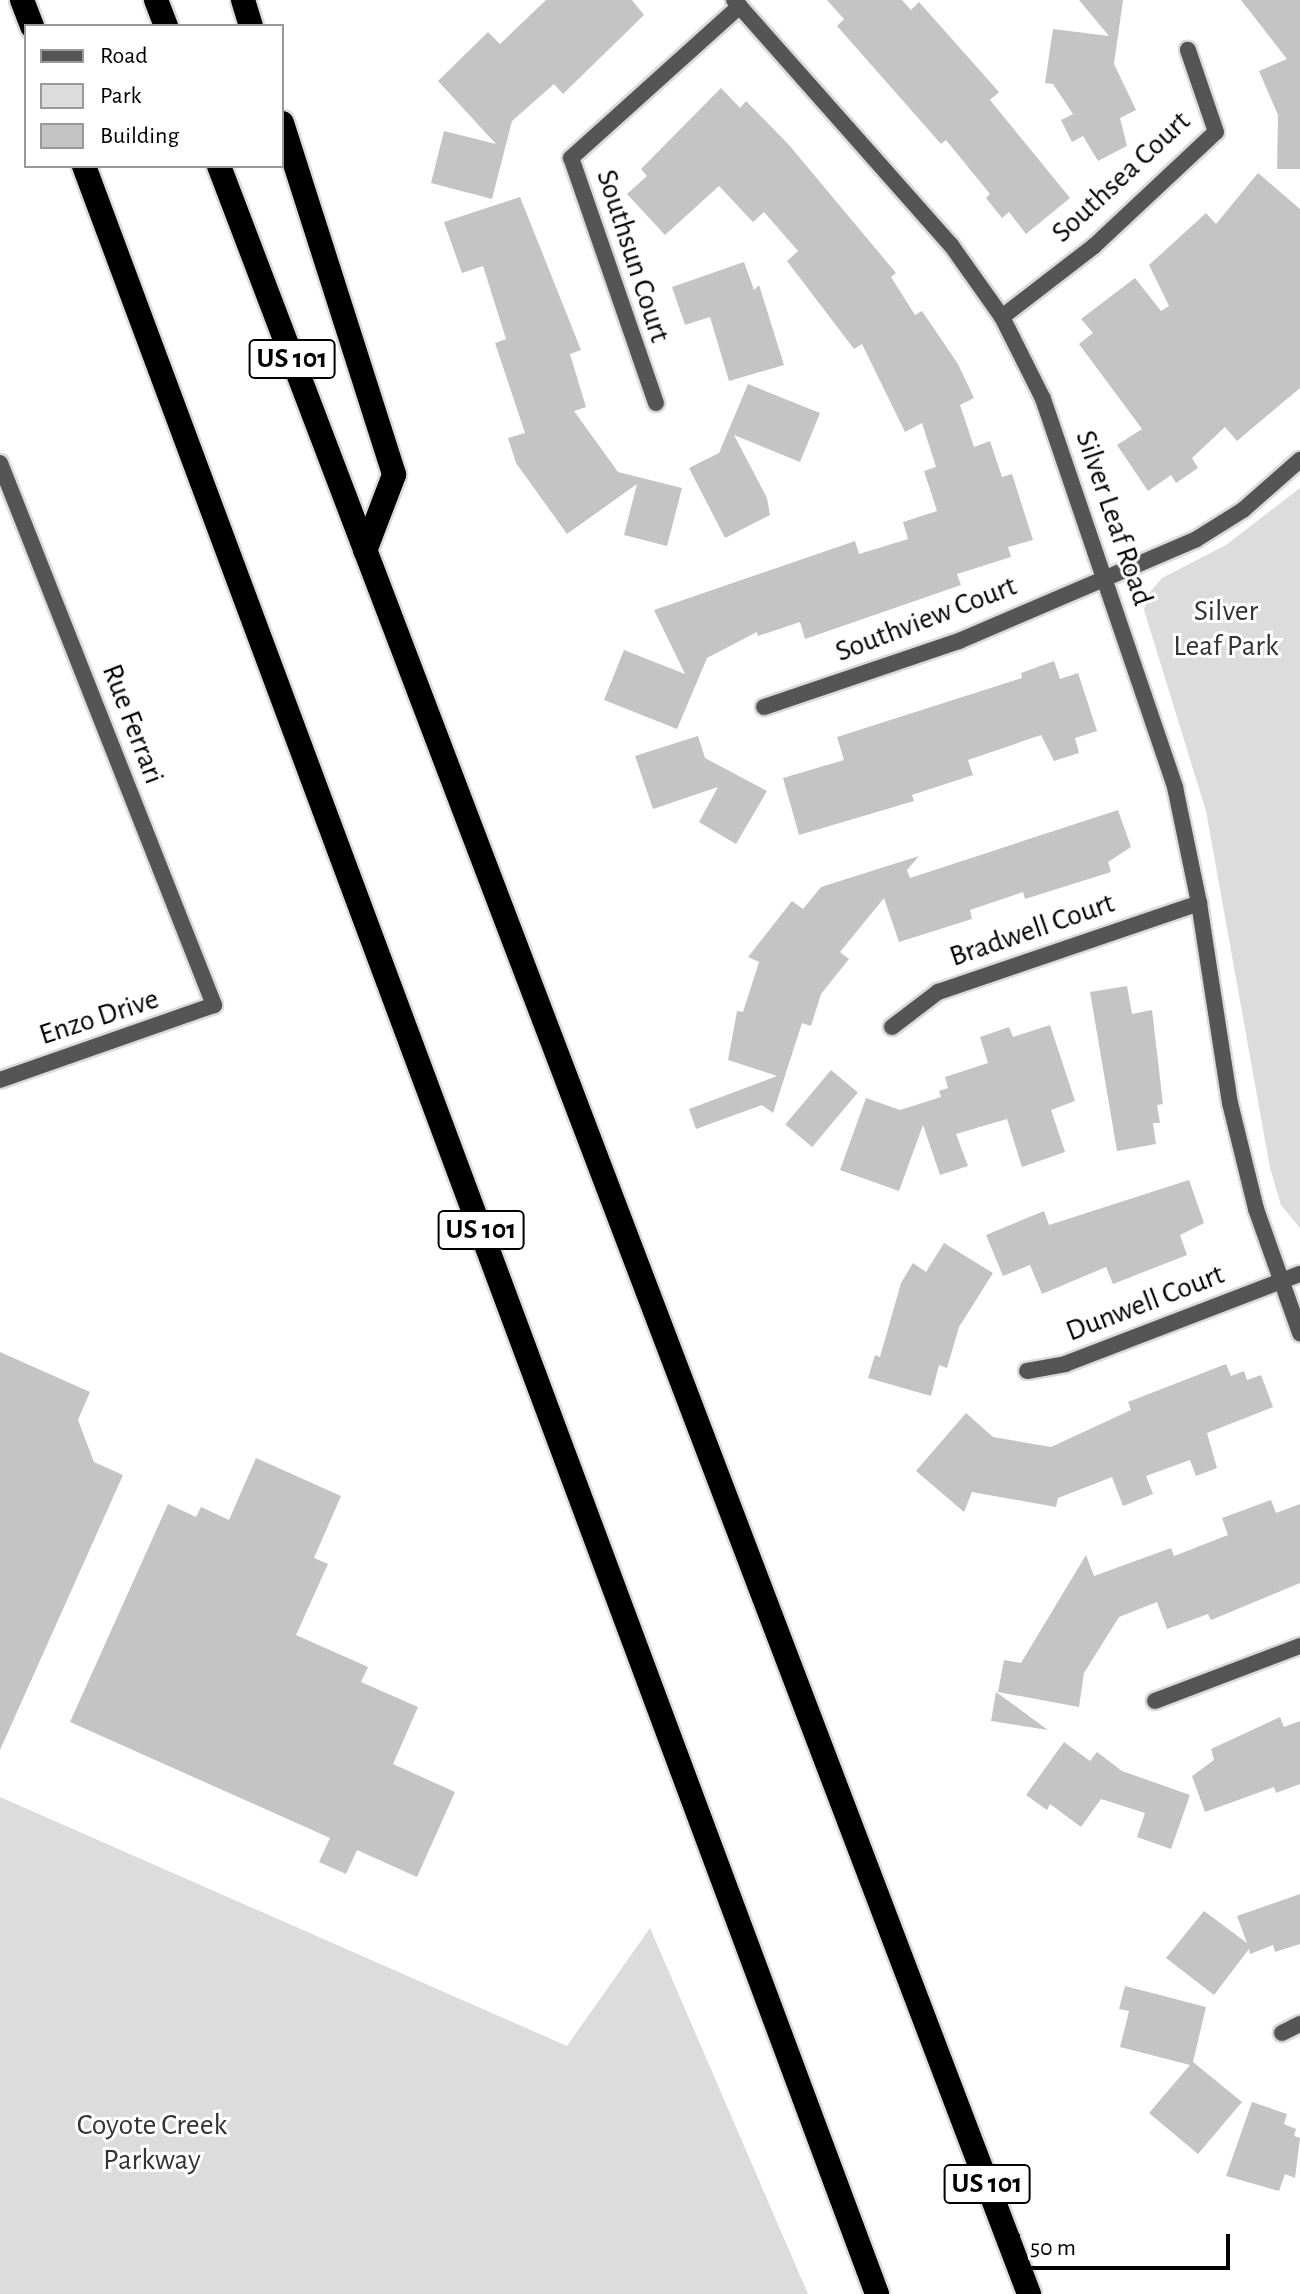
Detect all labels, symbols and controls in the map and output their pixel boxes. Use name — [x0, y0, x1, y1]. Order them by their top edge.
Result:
legend — [24, 24, 284, 168]
text: Road — [100, 44, 148, 68]
text: Park — [100, 84, 141, 108]
street label: Southsea Court — [1044, 104, 1198, 250]
text: Building — [100, 124, 179, 148]
street label: Southsun Court — [588, 165, 678, 347]
road number: US 101 — [248, 335, 336, 383]
street label: Silver Leaf Road — [1067, 426, 1161, 610]
street label: Southview Court — [830, 568, 1022, 670]
park label: Silver Leaf Park — [1173, 593, 1279, 664]
street label: Rue Ferrari — [94, 659, 172, 789]
street label: Bradwell Court — [945, 885, 1119, 975]
street label: Enzo Drive — [35, 981, 163, 1053]
road number: US 101 — [437, 1206, 525, 1254]
street label: Dunwell Court — [1061, 1256, 1229, 1350]
park label: Coyote Creek Parkway — [77, 2107, 227, 2178]
road number: US 101 — [943, 2160, 1031, 2208]
scale bar — [1020, 2218, 1234, 2268]
text: 50 m — [1030, 2236, 1076, 2260]

